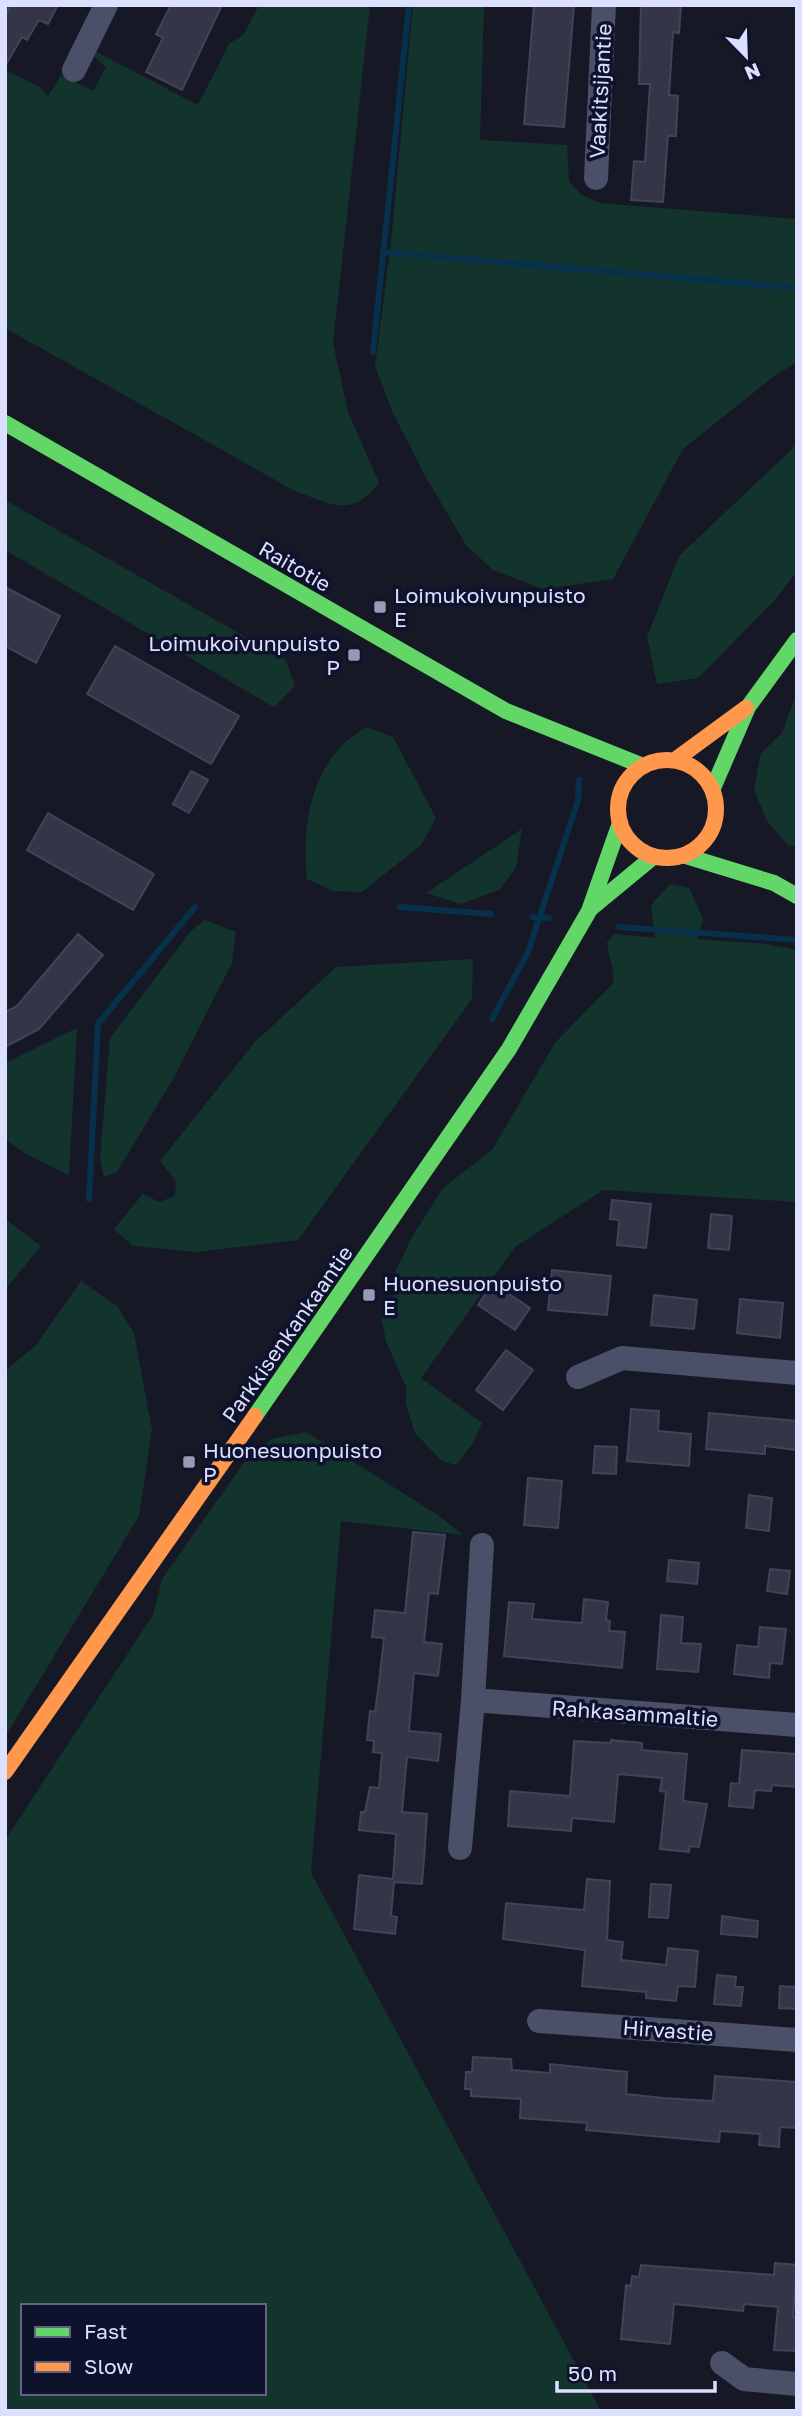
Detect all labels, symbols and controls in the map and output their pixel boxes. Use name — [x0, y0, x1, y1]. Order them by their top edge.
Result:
north arrow — [711, 21, 781, 91]
street label: Vaakitsijantie — [583, 23, 617, 159]
text: N — [742, 59, 764, 86]
street label: Raitotie — [254, 535, 336, 597]
place label: Loimukoivunpuisto E — [394, 582, 586, 632]
marker: Loimukoivunpuisto E — [372, 599, 388, 615]
place label: Loimukoivunpuisto P — [148, 630, 340, 680]
marker: Loimukoivunpuisto P — [346, 647, 362, 663]
street label: Parkkisenkankaantie — [216, 1241, 358, 1427]
place label: Huonesuonpuisto E — [383, 1270, 562, 1320]
marker: Huonesuonpuisto E — [361, 1287, 377, 1303]
place label: Huonesuonpuisto P — [203, 1437, 382, 1487]
marker: Huonesuonpuisto P — [181, 1454, 197, 1470]
street label: Rahkasammaltie — [551, 1694, 719, 1732]
street label: Hirvastie — [622, 2014, 714, 2046]
legend — [21, 2304, 266, 2395]
text: Fast — [84, 2318, 127, 2344]
scale bar — [557, 2350, 714, 2394]
text: Slow — [84, 2353, 133, 2379]
text: 50 m — [568, 2360, 617, 2386]

